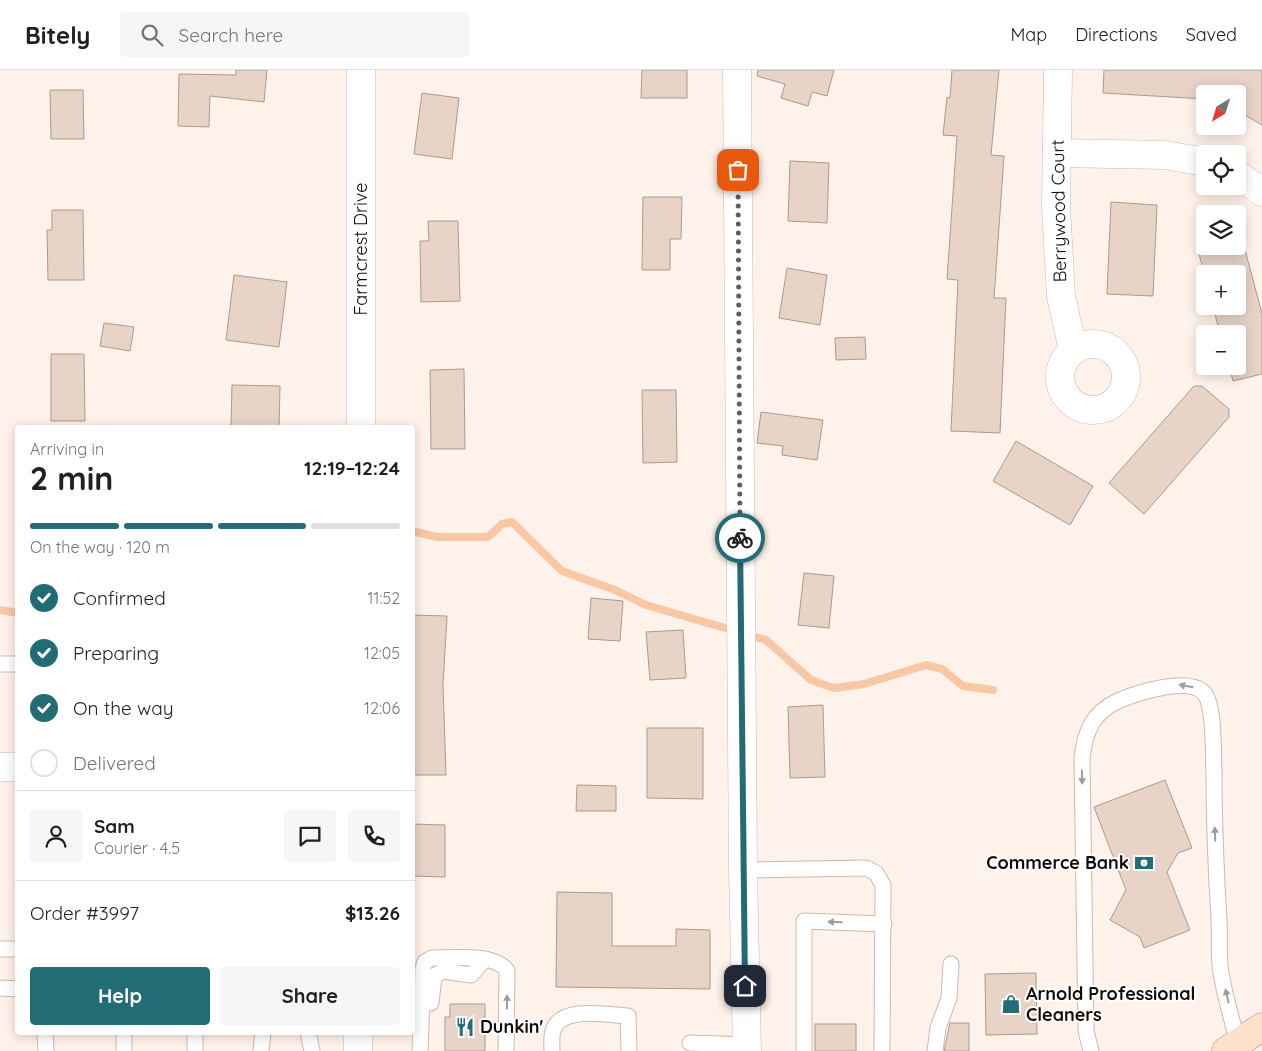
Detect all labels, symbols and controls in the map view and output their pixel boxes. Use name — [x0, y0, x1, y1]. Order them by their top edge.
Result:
search box — [120, 12, 470, 57]
text: Bitely — [25, 20, 90, 50]
icon: search — [138, 21, 166, 49]
text: Search here — [178, 23, 283, 47]
text: Map — [1010, 23, 1047, 46]
text: Directions — [1075, 23, 1158, 46]
text: Saved — [1186, 23, 1237, 46]
north arrow — [1196, 85, 1246, 135]
map controls — [1196, 85, 1246, 375]
street label: Berrywood Court — [1046, 139, 1071, 283]
button: locate — [1196, 145, 1246, 195]
pin — [717, 149, 759, 191]
icon: bag — [724, 156, 752, 184]
street label: Farmcrest Drive — [349, 183, 372, 315]
button: layers — [1196, 205, 1246, 255]
button: + — [1196, 265, 1246, 315]
button: − — [1196, 325, 1246, 375]
text: Arriving in — [30, 439, 104, 459]
text: 12:19–12:24 — [304, 456, 400, 480]
text: 2 min — [30, 458, 113, 498]
courier — [715, 513, 765, 563]
icon: bike — [726, 524, 754, 552]
text: On the way · 120 m — [30, 537, 170, 557]
icon: check — [30, 584, 58, 612]
text: Confirmed — [73, 586, 166, 610]
text: 11:52 — [368, 588, 400, 608]
icon: check — [30, 639, 58, 667]
text: Preparing — [73, 641, 159, 665]
text: 12:05 — [364, 643, 400, 663]
one-way arrow — [1178, 682, 1194, 690]
icon: check — [30, 694, 58, 722]
text: On the way — [73, 696, 174, 720]
text: 12:06 — [364, 698, 400, 718]
text: Delivered — [73, 751, 156, 775]
one-way arrow — [1078, 770, 1086, 786]
button: person — [30, 810, 82, 862]
button: chat — [284, 810, 336, 862]
button: phone — [348, 810, 400, 862]
text: Sam — [94, 814, 135, 838]
one-way arrow — [1210, 826, 1218, 842]
text: Courier · 4.5 — [94, 838, 180, 858]
place label: Commerce Bank — [986, 851, 1129, 874]
bank icon: Commerce Bank — [1133, 852, 1155, 874]
text: Order #3997 — [30, 901, 139, 925]
text: $13.26 — [345, 901, 400, 925]
one-way arrow — [827, 918, 843, 926]
pin — [724, 965, 766, 1007]
button: Help — [30, 967, 210, 1025]
button: Share — [220, 967, 400, 1025]
icon: home — [731, 972, 759, 1000]
place label: Arnold Professional Cleaners — [1026, 982, 1195, 1026]
one-way arrow — [1223, 988, 1231, 1003]
shop icon: Arnold Professional Cleaners — [1000, 993, 1022, 1015]
one-way arrow — [503, 994, 511, 1010]
place label: Dunkin' — [480, 1015, 543, 1038]
restaurant icon: Dunkin' — [454, 1016, 476, 1038]

